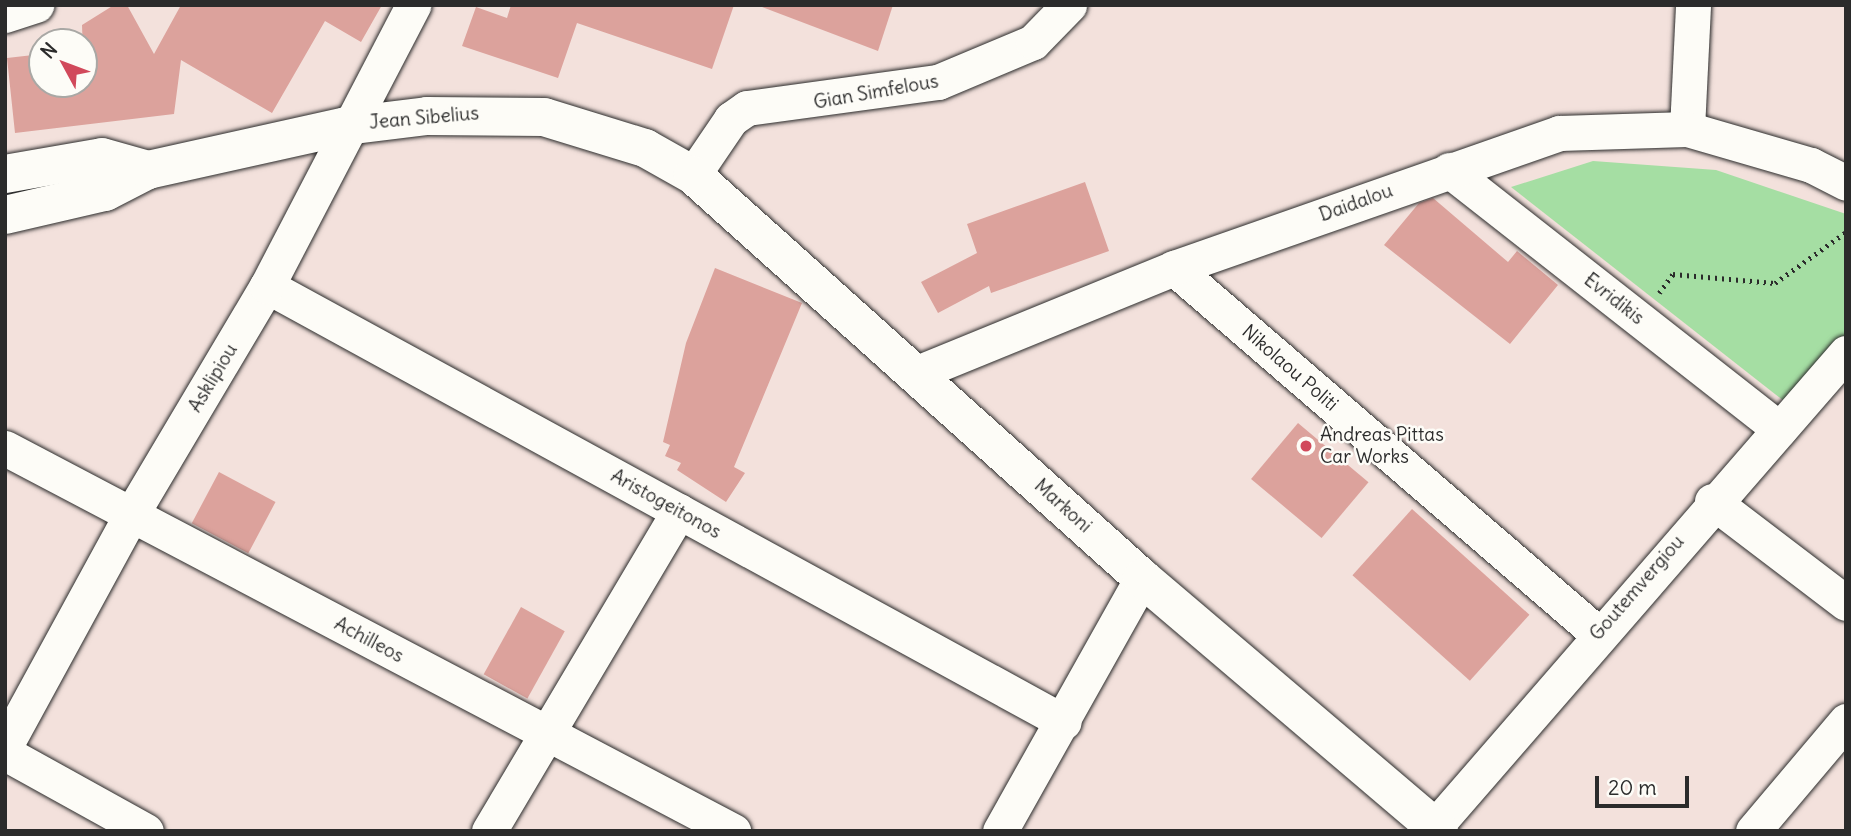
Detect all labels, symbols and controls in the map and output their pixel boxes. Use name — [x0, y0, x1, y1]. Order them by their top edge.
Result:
north arrow — [28, 28, 98, 98]
text: N — [35, 38, 62, 63]
street label: Gian Simfelous — [812, 70, 940, 114]
street label: Jean Sibelius — [368, 102, 480, 134]
street label: Daidalou — [1316, 179, 1396, 227]
street label: Evridikis — [1579, 268, 1649, 330]
street label: Nikolaou Politi — [1237, 320, 1343, 416]
street label: Asklipiou — [184, 340, 242, 416]
place label: Andreas Pittas Car Works — [1320, 424, 1444, 468]
marker: Andreas Pittas Car Works — [1298, 438, 1314, 454]
street label: Aristogeitonos — [607, 464, 725, 544]
street label: Markoni — [1030, 474, 1096, 538]
street label: Goutemvergiou — [1585, 531, 1689, 645]
street label: Achilleos — [330, 612, 408, 668]
scale bar — [1599, 762, 1694, 806]
text: 20 m — [1608, 774, 1657, 801]

